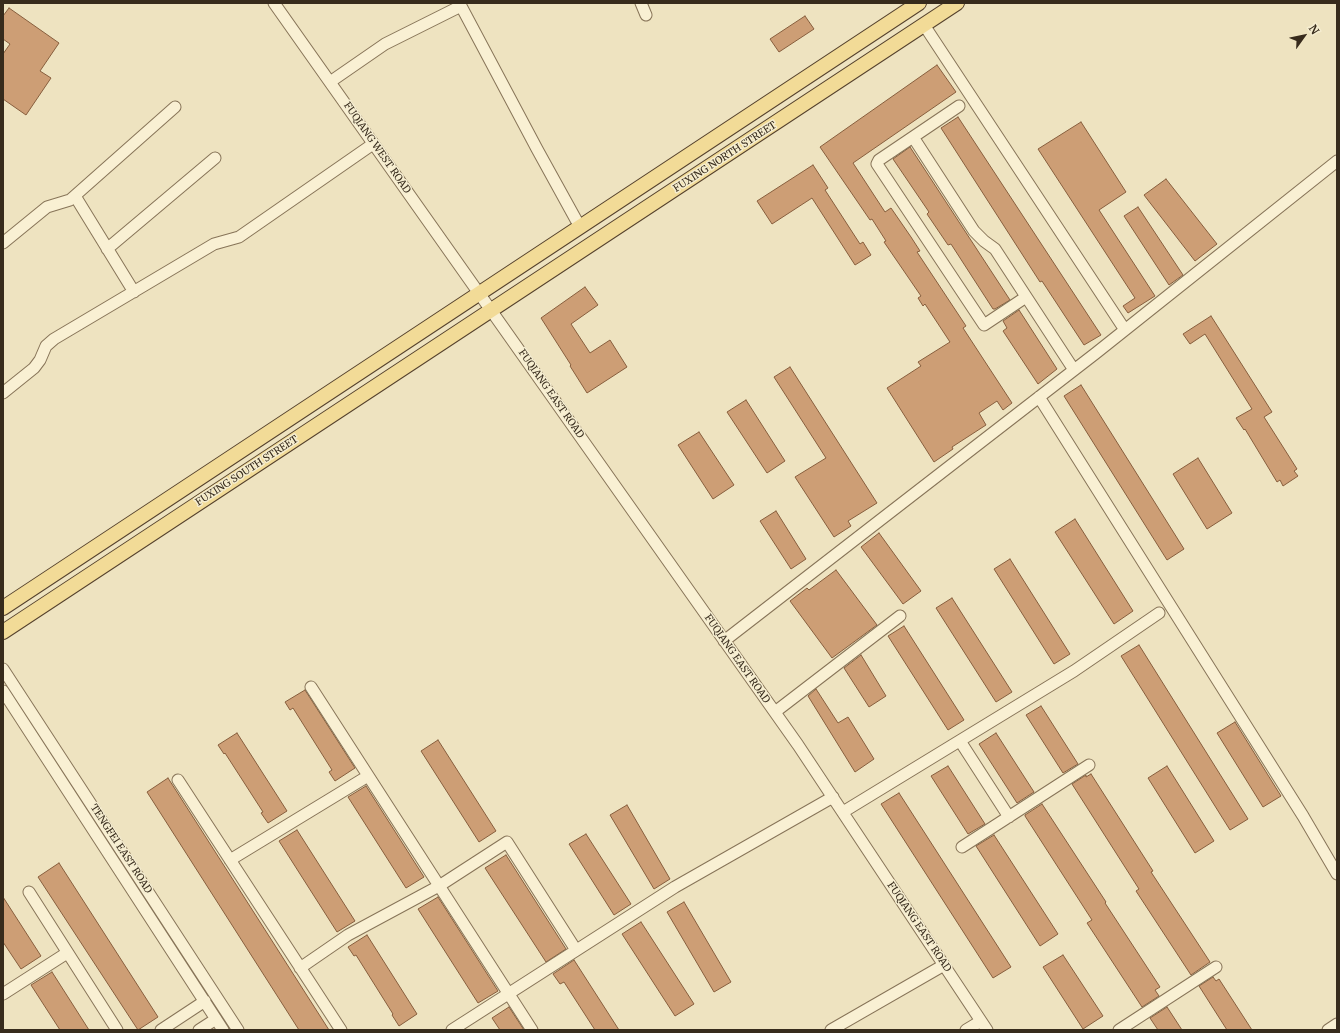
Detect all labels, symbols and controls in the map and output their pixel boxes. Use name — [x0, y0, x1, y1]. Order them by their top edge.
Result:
north arrow — [1284, 16, 1324, 56]
text: N — [1306, 22, 1322, 37]
street label: FUQIANG WEST ROAD — [341, 100, 413, 196]
street label: FUXING NORTH STREET — [671, 119, 779, 195]
street label: FUQIANG EAST ROAD — [516, 347, 586, 441]
street label: FUXING SOUTH STREET — [194, 433, 300, 509]
street label: FUQIANG EAST ROAD — [702, 612, 772, 706]
street label: TENGFEI EAST ROAD — [88, 802, 154, 896]
street label: FUQIANG EAST ROAD — [884, 880, 954, 974]

